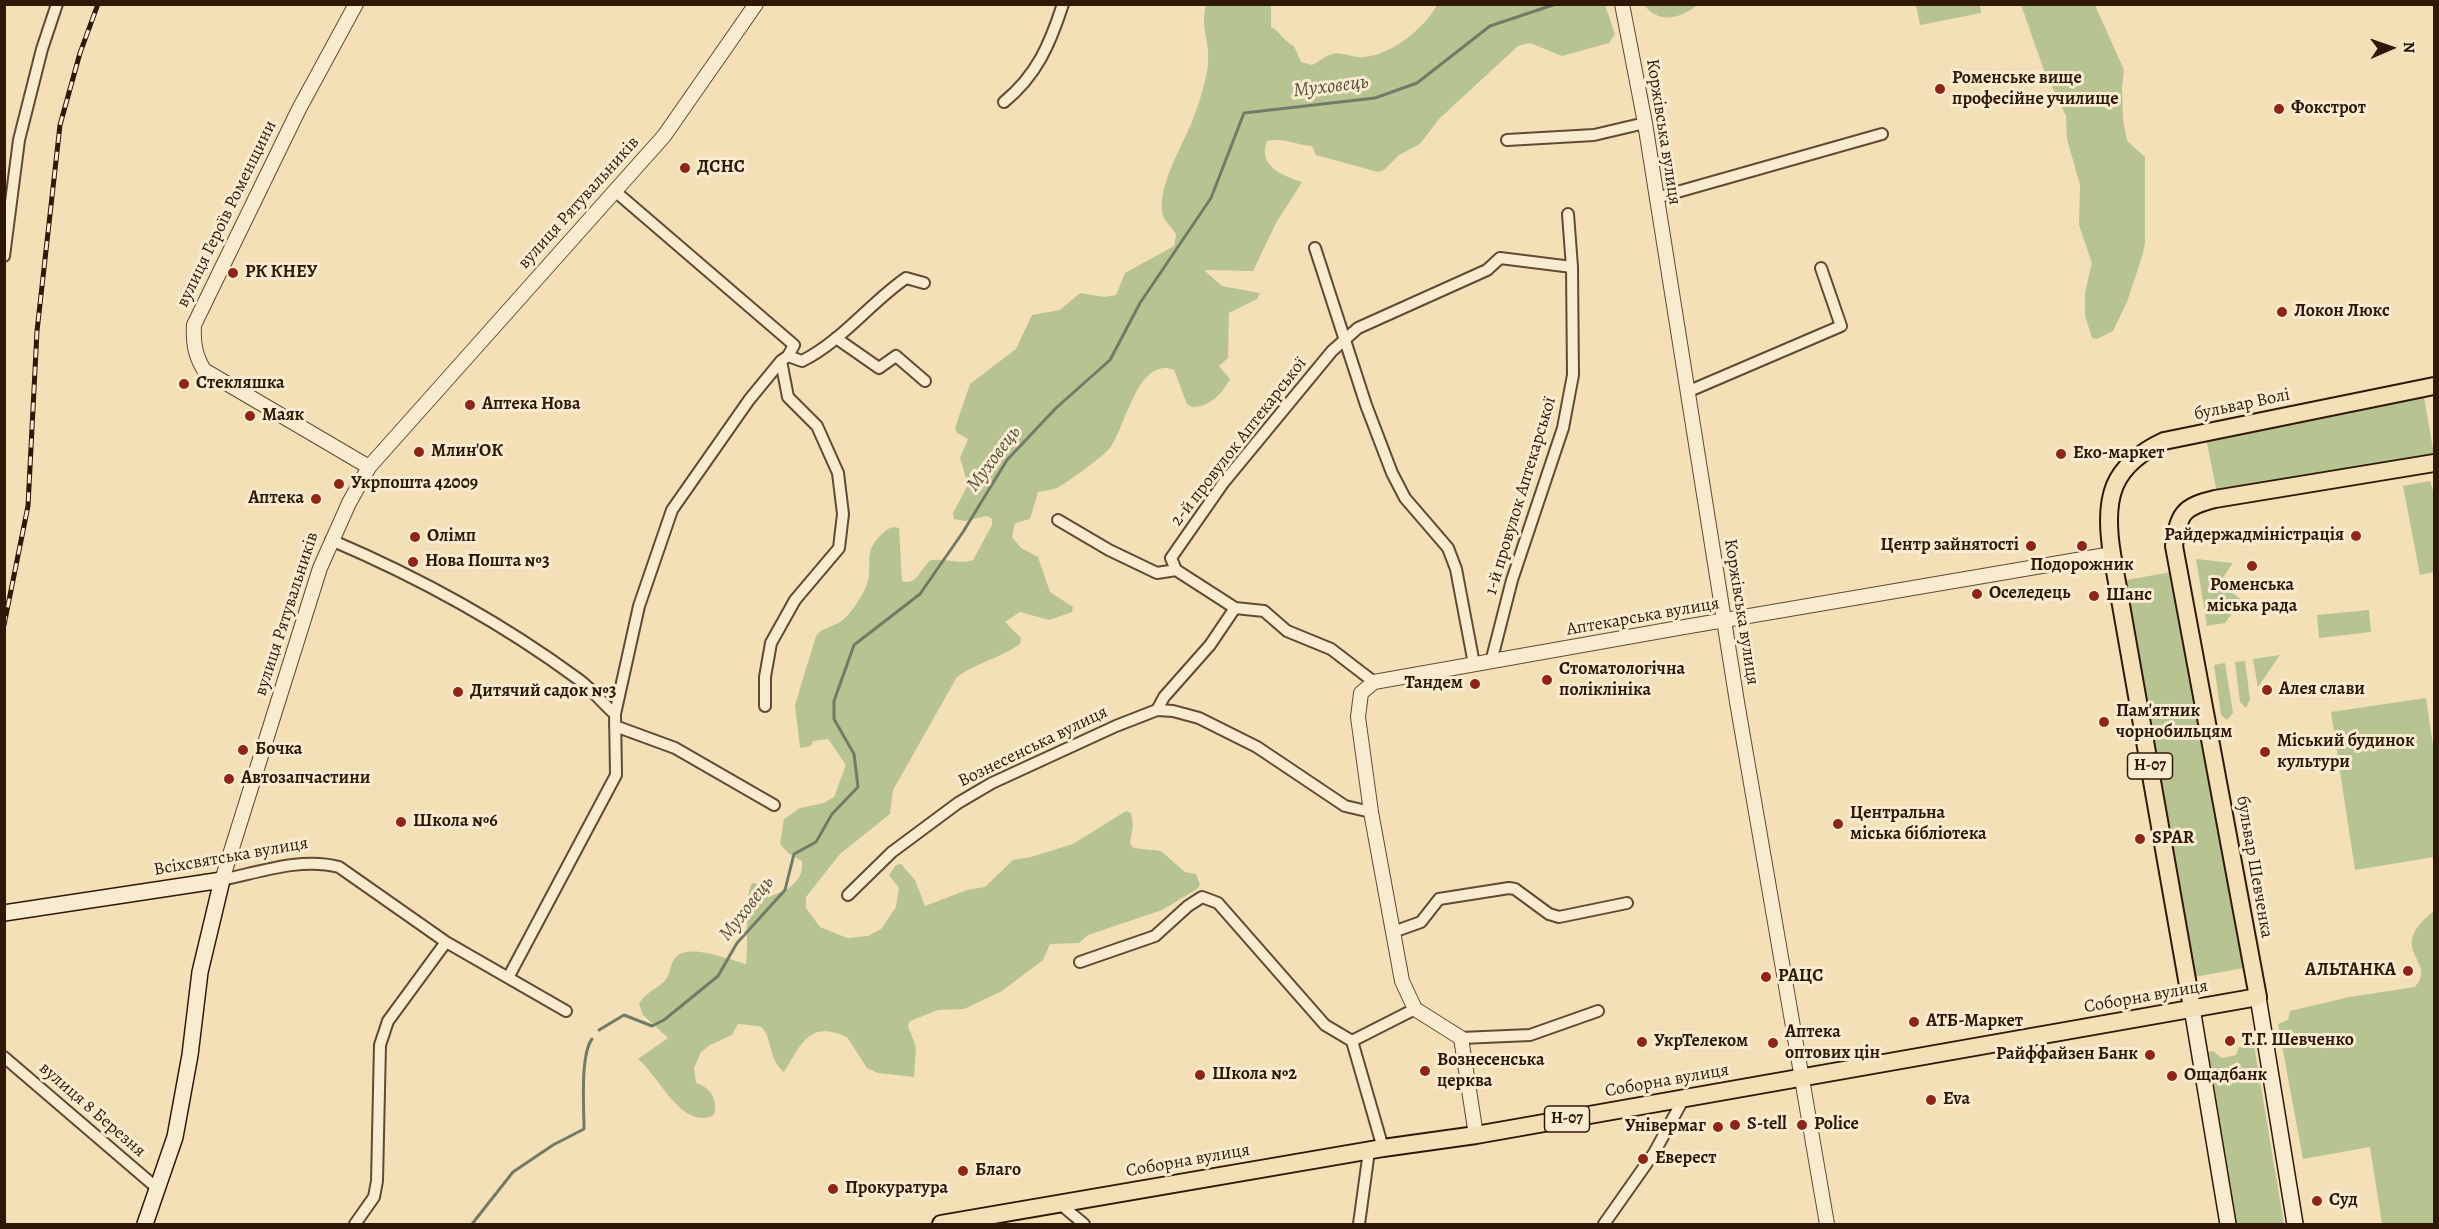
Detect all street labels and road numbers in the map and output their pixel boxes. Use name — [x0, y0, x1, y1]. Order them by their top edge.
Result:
street label: Коржівська вулиця — [1641, 57, 1685, 207]
street label: вулиця Героїв Роменщини — [172, 117, 282, 311]
street label: вулиця Рятувальників — [514, 132, 644, 274]
street label: 2-й провулок Аптекарської — [1166, 353, 1312, 531]
street label: бульвар Волі — [2192, 384, 2292, 426]
street label: 1-й провулок Аптекарської — [1481, 394, 1561, 598]
street label: вулиця Рятувальників — [250, 529, 324, 699]
street label: Коржівська вулиця — [1719, 537, 1763, 687]
street label: Аптекарська вулиця — [1565, 593, 1721, 641]
street label: Вознесенська вулиця — [955, 701, 1111, 793]
road number: Н-07 — [2128, 753, 2172, 779]
street label: бульвар Шевченка — [2231, 794, 2277, 940]
street label: Всіхсвятська вулиця — [152, 833, 310, 881]
street label: Соборна вулиця — [2082, 975, 2210, 1019]
street label: вулиця 8 Березня — [34, 1058, 150, 1162]
street label: Соборна вулиця — [1603, 1059, 1731, 1103]
road number: Н-07 — [1544, 1106, 1590, 1132]
street label: Соборна вулиця — [1124, 1139, 1252, 1183]

